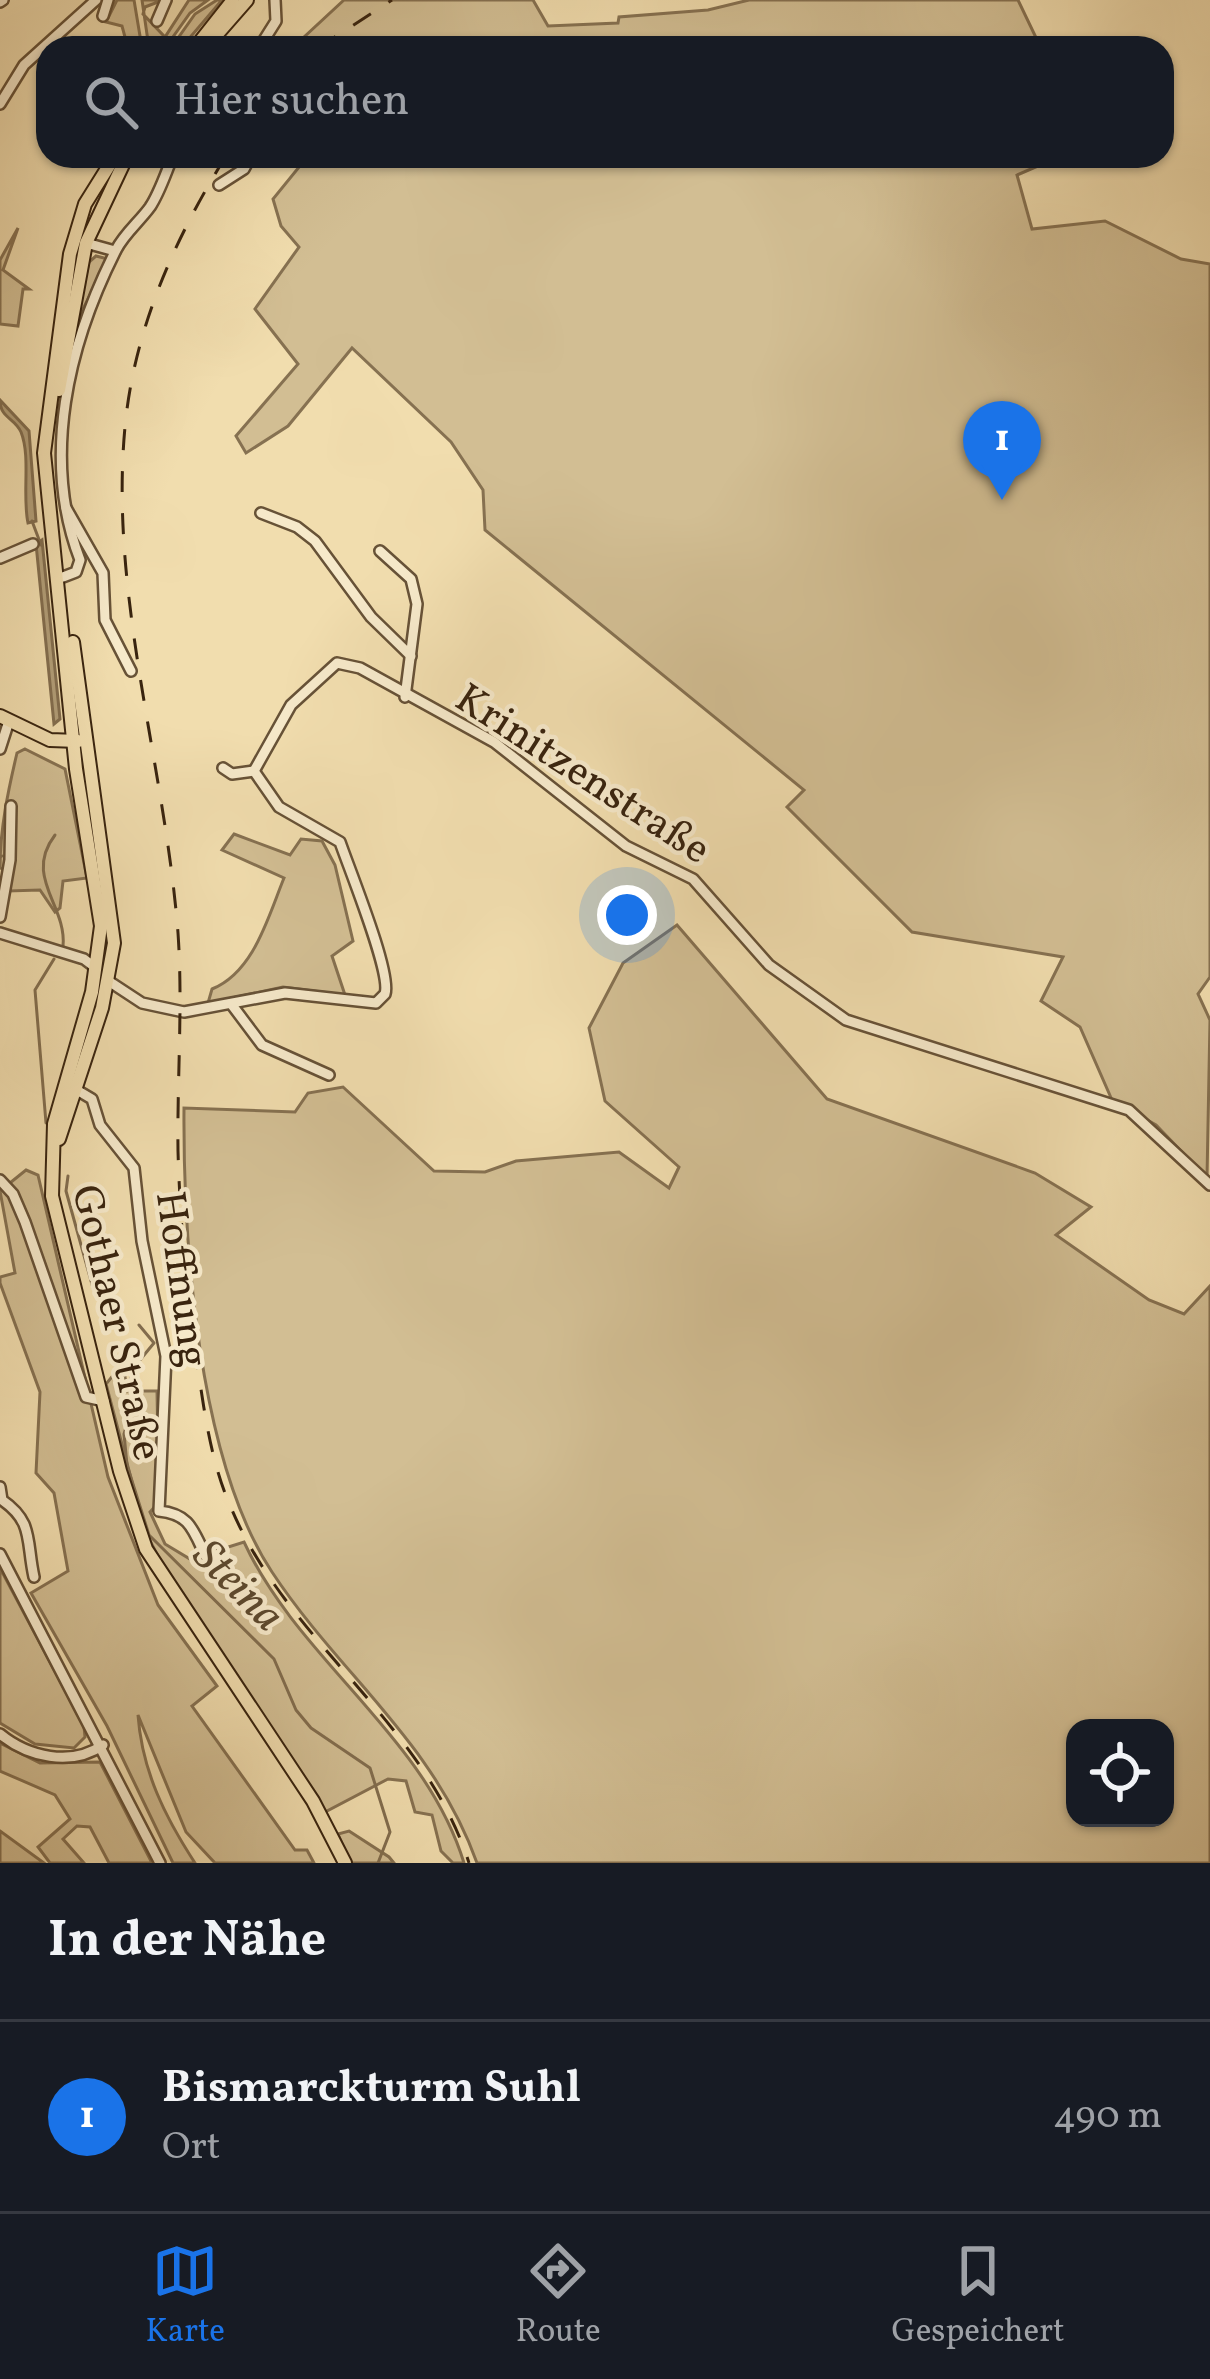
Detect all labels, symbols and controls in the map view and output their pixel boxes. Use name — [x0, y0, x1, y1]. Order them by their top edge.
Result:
search box — [36, 36, 1174, 168]
icon: search — [78, 69, 144, 135]
text: Hier suchen — [174, 71, 409, 134]
pin: 1 — [963, 401, 1041, 500]
street label: Krinitzenstraße — [442, 671, 721, 880]
your location — [597, 885, 657, 945]
street label: Gothaer Straße — [54, 1179, 175, 1467]
street label: Hoffnung — [138, 1188, 221, 1371]
water label: Steina — [177, 1527, 297, 1647]
map controls — [1066, 1719, 1174, 1827]
button: locate — [1066, 1719, 1174, 1827]
text: In der Nähe — [48, 1906, 326, 1977]
text: Bismarckturm Suhl — [162, 2058, 581, 2121]
text: 1 — [79, 2090, 95, 2144]
text: 490 m — [1053, 2090, 1162, 2144]
text: Ort — [162, 2121, 221, 2175]
tab: Karte — [145, 2238, 225, 2356]
tab: Route — [516, 2238, 601, 2356]
tab: Gespeichert — [892, 2238, 1065, 2356]

